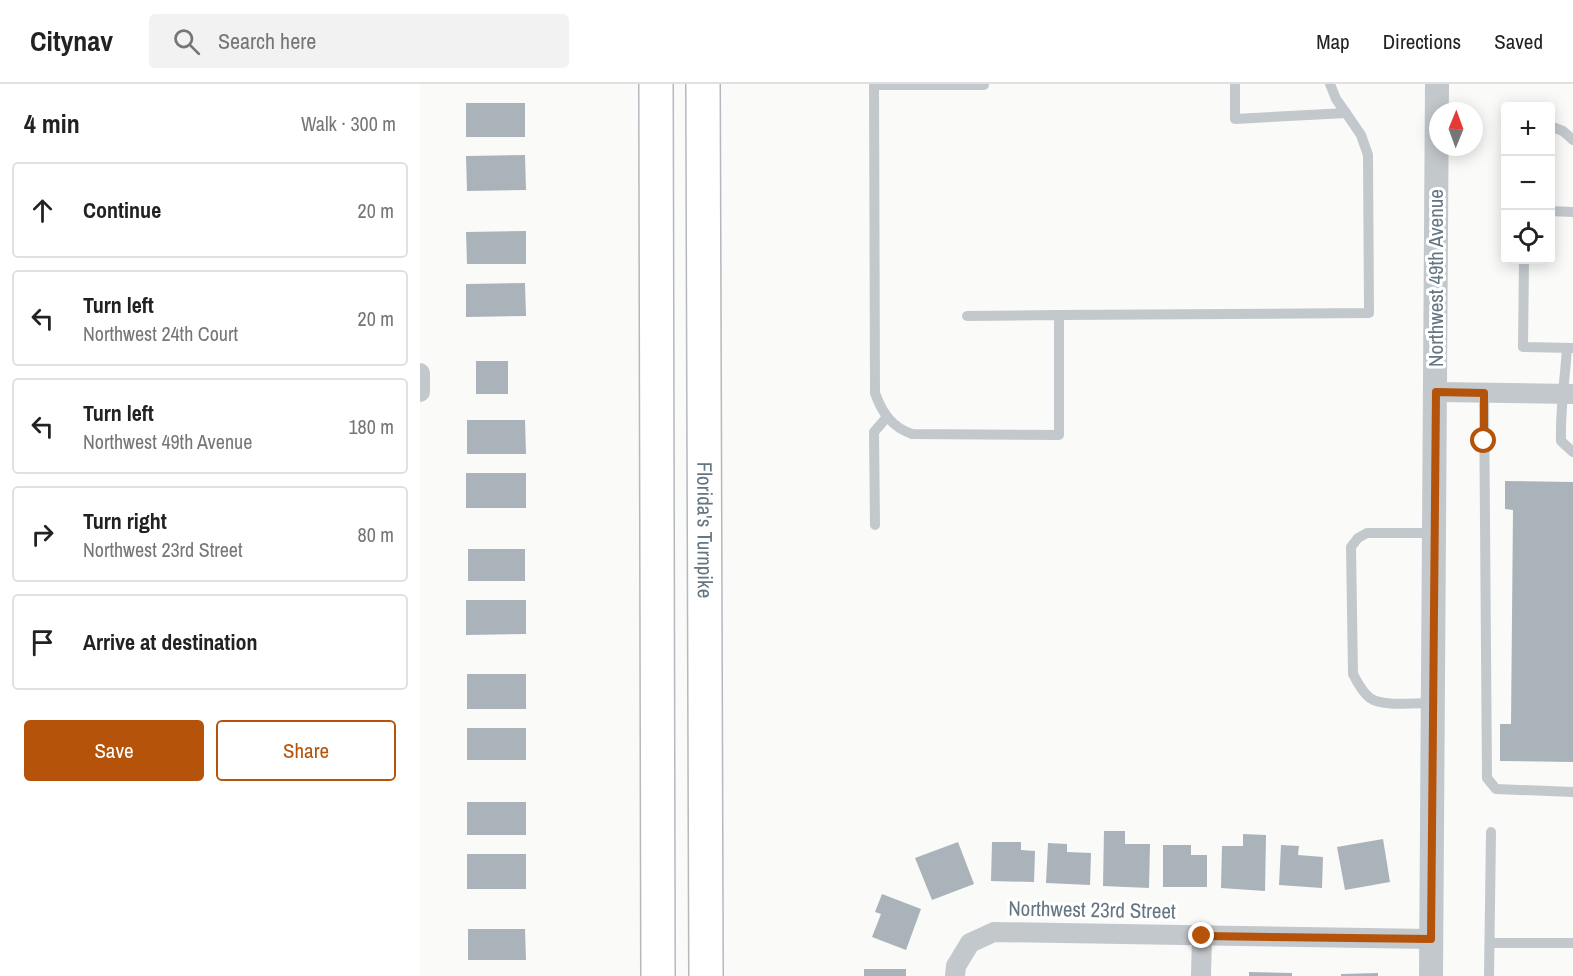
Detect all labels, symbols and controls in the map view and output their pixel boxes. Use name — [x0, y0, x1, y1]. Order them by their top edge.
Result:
search box — [149, 14, 569, 68]
text: Citynav — [30, 22, 113, 60]
icon: search — [170, 25, 203, 58]
text: Search here — [218, 26, 316, 56]
text: Map — [1316, 27, 1350, 56]
text: Directions — [1383, 27, 1461, 56]
text: Saved — [1494, 27, 1543, 56]
north arrow — [1429, 102, 1483, 156]
map controls — [1501, 102, 1555, 264]
button: + — [1501, 102, 1555, 156]
text: 4 min — [24, 106, 80, 141]
text: Walk · 300 m — [301, 110, 396, 137]
button: − — [1501, 156, 1555, 210]
street label: Northwest 49th Avenue — [1421, 189, 1450, 367]
icon: ahead — [26, 194, 59, 227]
text: Continue — [83, 195, 161, 225]
text: 20 m — [358, 197, 394, 224]
button: locate — [1501, 210, 1555, 264]
text: Turn left — [83, 290, 154, 320]
icon: left — [26, 302, 59, 335]
text: 20 m — [358, 305, 394, 332]
text: Northwest 24th Court — [83, 320, 238, 347]
text: Turn left — [83, 398, 154, 428]
icon: left — [26, 410, 59, 443]
text: 180 m — [348, 413, 394, 440]
route start — [1470, 427, 1496, 453]
text: Northwest 49th Avenue — [83, 428, 252, 455]
street label: Florida's Turnpike — [690, 462, 720, 598]
text: Turn right — [83, 506, 167, 536]
icon: right — [26, 518, 59, 551]
text: 80 m — [358, 521, 394, 548]
text: Northwest 23rd Street — [83, 536, 243, 563]
icon: arrive — [26, 626, 59, 659]
text: Arrive at destination — [83, 627, 257, 657]
button: Save — [24, 720, 204, 781]
button: Share — [216, 720, 396, 781]
street label: Northwest 23rd Street — [1008, 894, 1176, 925]
route end — [1188, 922, 1214, 948]

